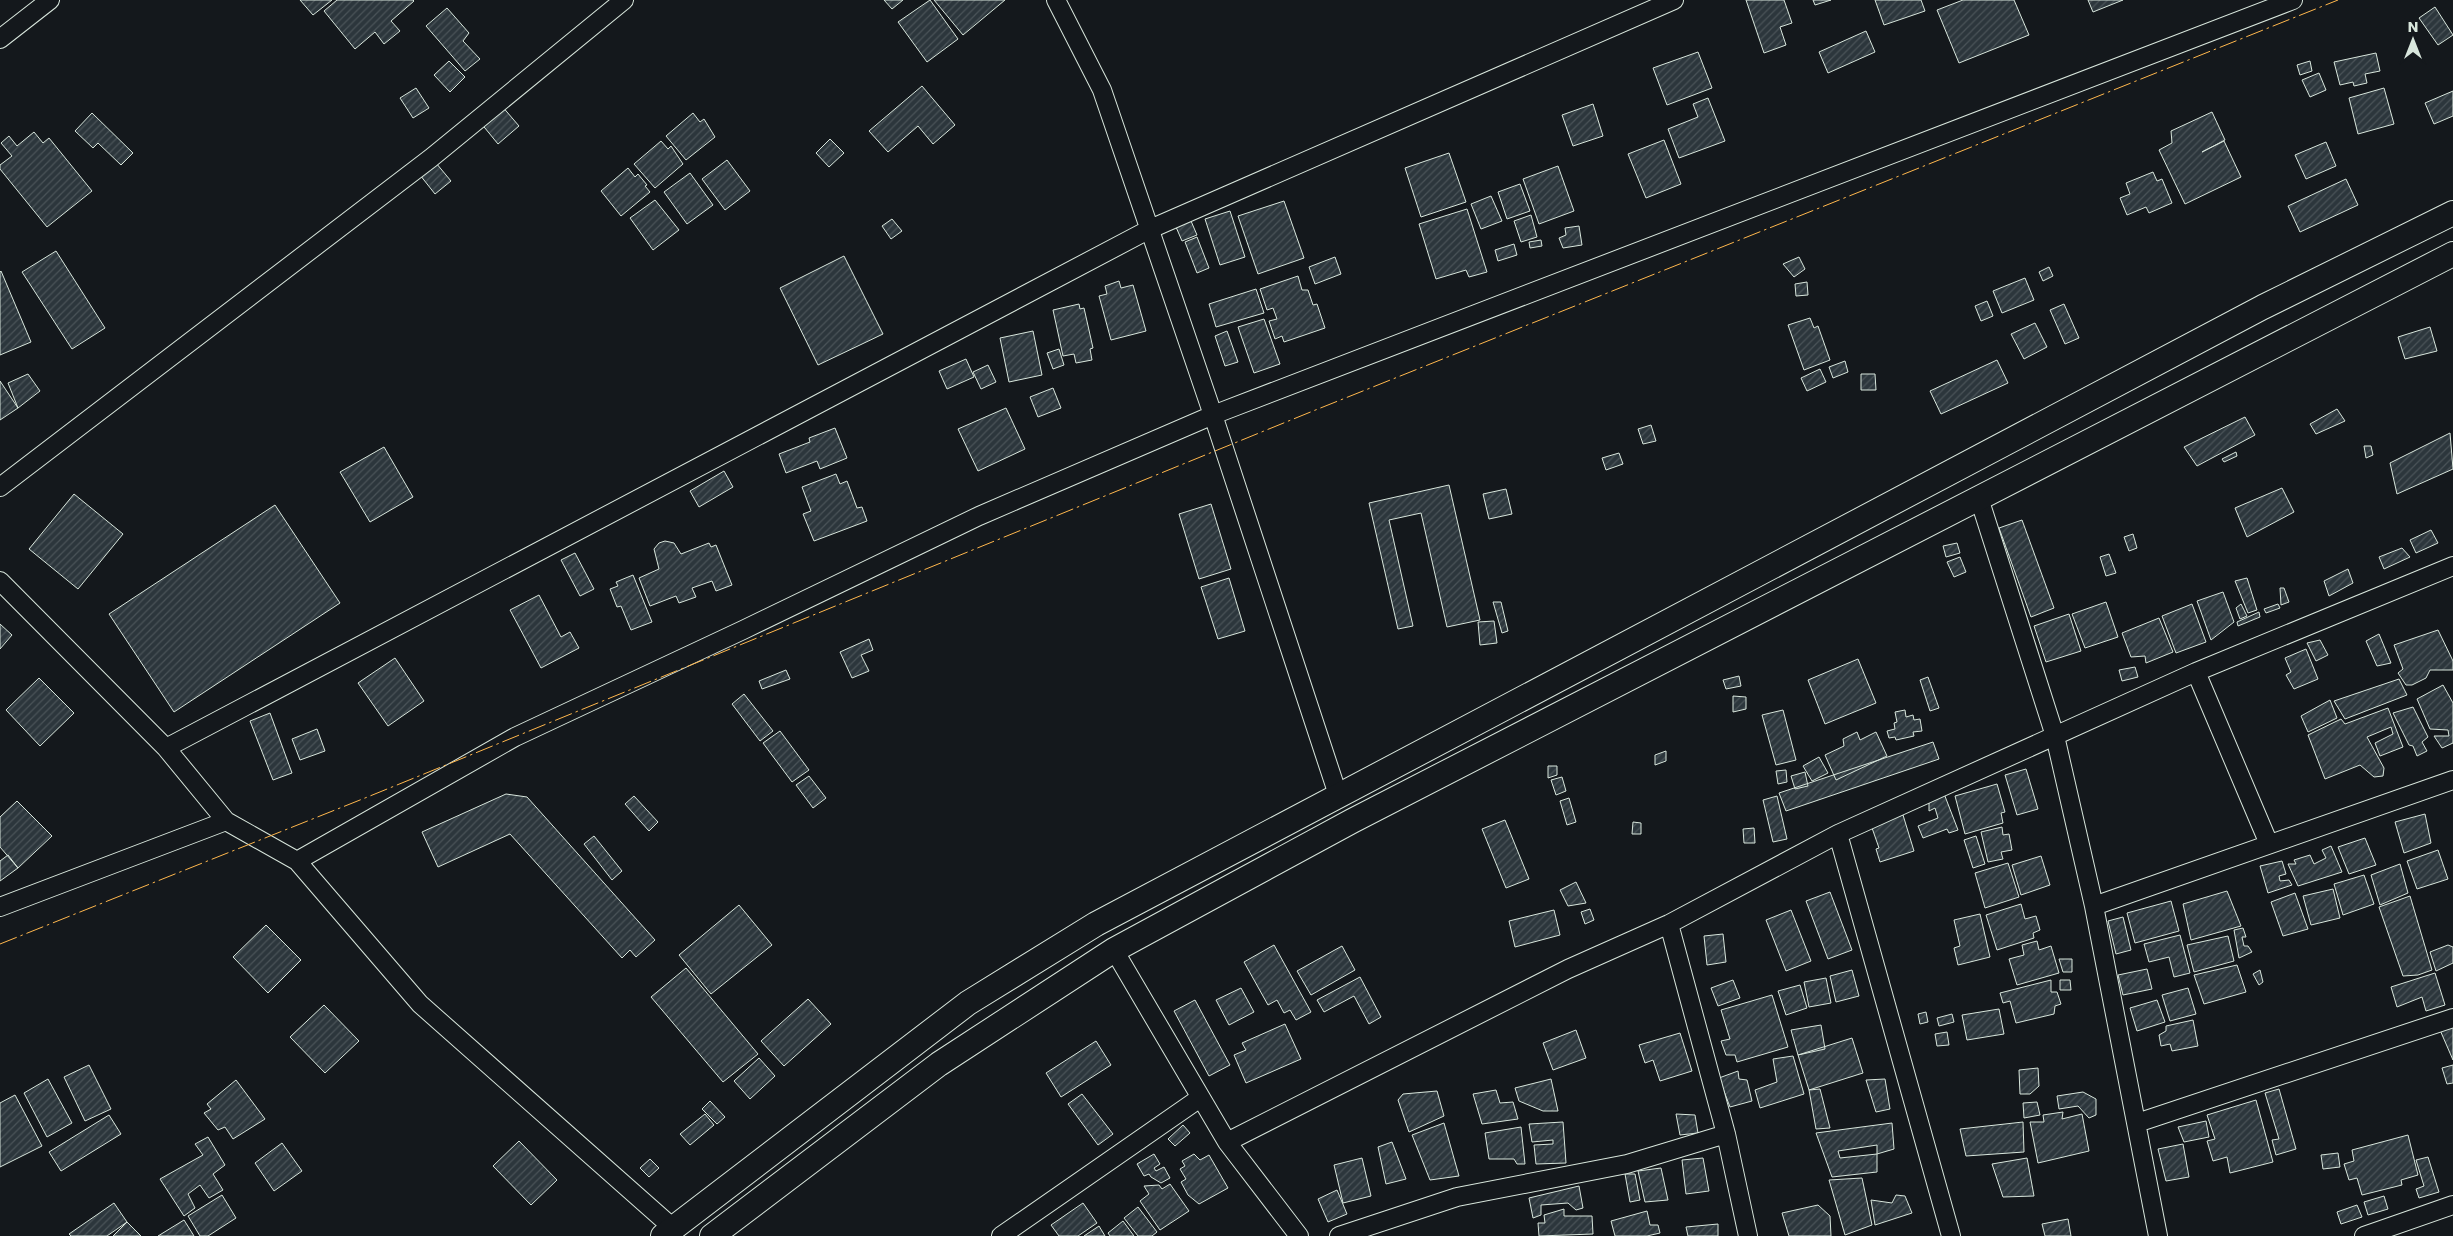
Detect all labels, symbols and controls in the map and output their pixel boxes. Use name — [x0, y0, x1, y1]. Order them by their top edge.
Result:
north arrow — [2388, 15, 2438, 65]
text: N — [2408, 17, 2418, 37]

